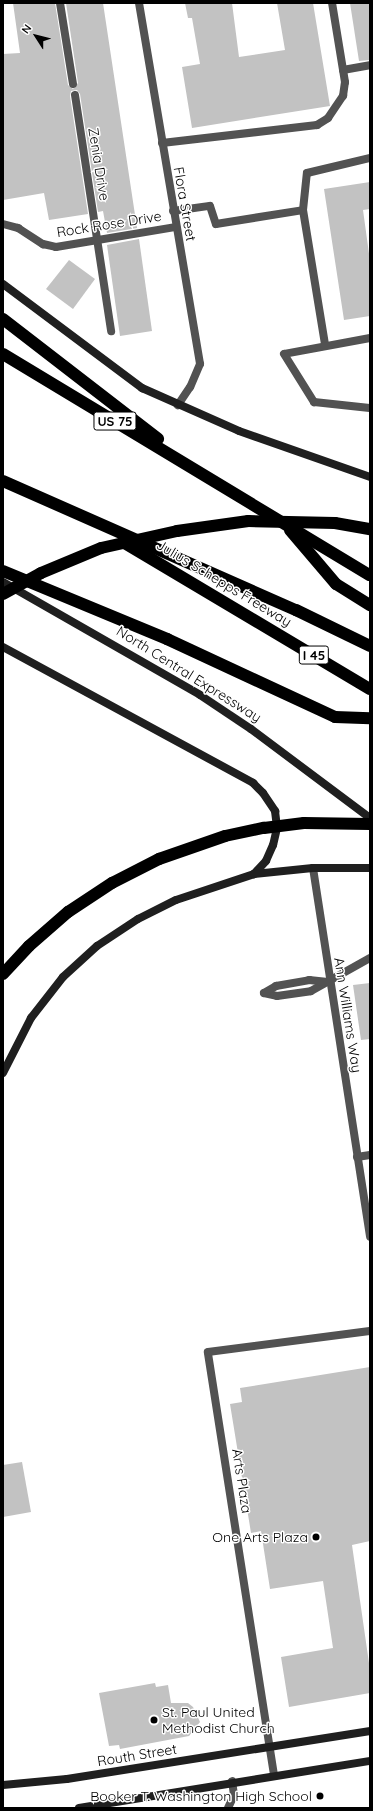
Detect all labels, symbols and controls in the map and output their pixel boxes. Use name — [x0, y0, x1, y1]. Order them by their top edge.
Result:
north arrow — [16, 16, 56, 56]
text: N — [18, 22, 34, 36]
street label: Zenia Drive — [85, 126, 113, 202]
street label: Flora Street — [170, 165, 200, 243]
street label: Rock Rose Drive — [55, 207, 163, 241]
road number: US 75 — [93, 410, 137, 432]
street label: Julius Schepps Freeway — [153, 536, 295, 630]
street label: North Central Expressway — [114, 622, 264, 726]
road number: I 45 — [298, 644, 330, 666]
street label: Ann Williams Way — [331, 956, 365, 1074]
street label: Arts Plaza — [229, 1448, 255, 1514]
place label: One Arts Plaza — [212, 1529, 308, 1545]
marker: One Arts Plaza — [311, 1532, 321, 1542]
place label: St. Paul United Methodist Church — [162, 1704, 275, 1736]
marker: St. Paul United Methodist Church — [149, 1715, 159, 1725]
street label: Routh Street — [96, 1740, 178, 1770]
place label: Booker T. Washington High School — [90, 1788, 312, 1804]
marker: Booker T. Washington High School — [315, 1791, 325, 1801]

